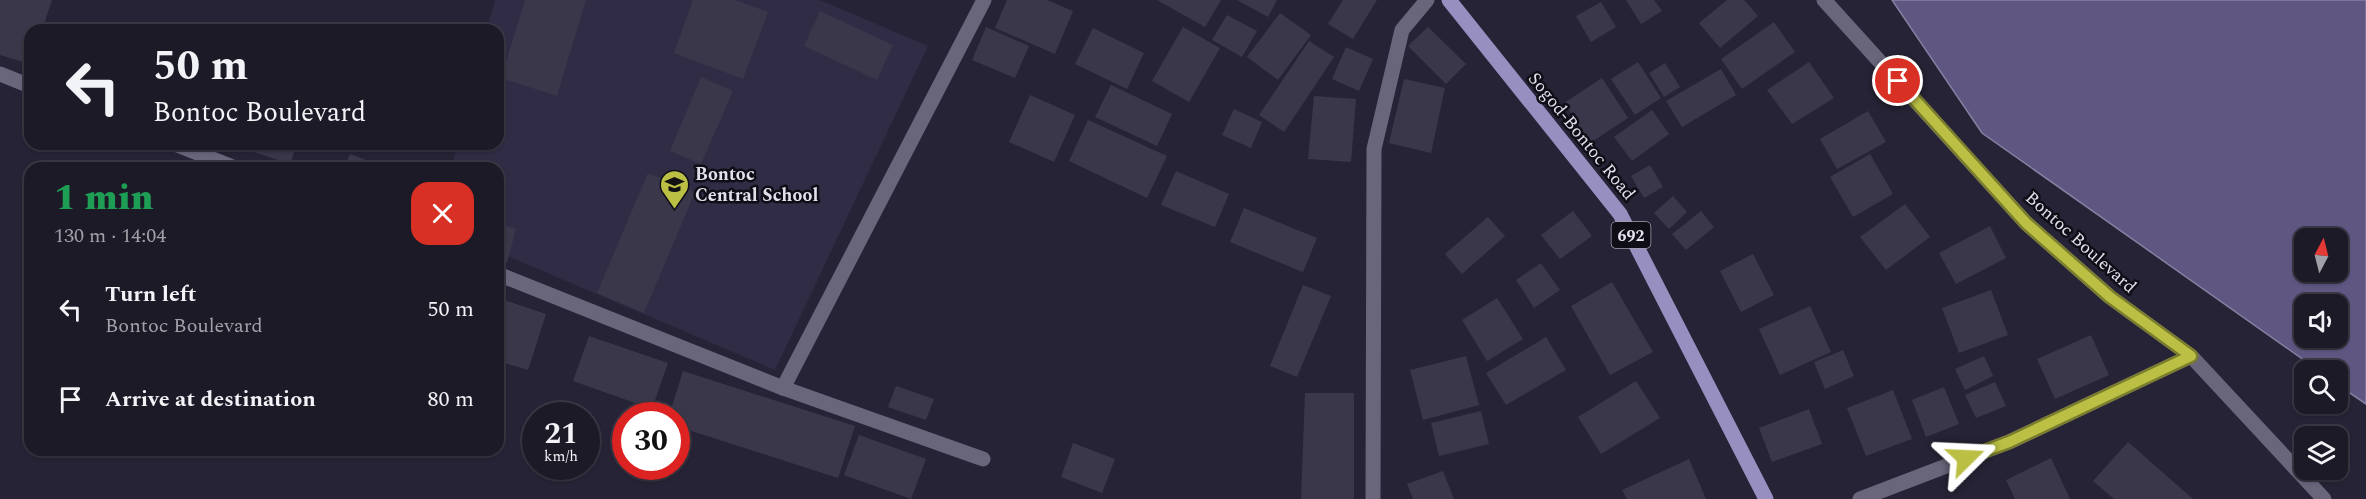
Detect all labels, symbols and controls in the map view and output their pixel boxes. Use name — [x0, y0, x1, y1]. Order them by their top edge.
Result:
text: 50 m — [153, 35, 248, 98]
icon: left — [54, 48, 132, 126]
pin — [1872, 55, 1923, 106]
icon: arrive — [1881, 64, 1914, 97]
street label: Sogod-Bontoc Road — [1521, 66, 1642, 206]
text: Bontoc Boulevard — [153, 92, 366, 134]
place label: Bontoc Central School — [695, 161, 818, 209]
school or university icon: Bontoc Central School — [658, 168, 690, 210]
text: 1 min — [54, 171, 154, 226]
button: close — [411, 182, 474, 245]
street label: Bontoc Boulevard — [2019, 185, 2142, 300]
text: 130 m · 14:04 — [54, 221, 166, 251]
road number: 692 — [1612, 222, 1650, 248]
north arrow — [2294, 228, 2348, 282]
map controls — [2294, 228, 2348, 480]
text: Turn left — [105, 278, 197, 311]
icon: left — [54, 293, 87, 326]
text: 50 m — [428, 293, 474, 326]
button: sound — [2294, 294, 2348, 348]
text: Bontoc Boulevard — [105, 311, 263, 341]
button: search — [2294, 360, 2348, 414]
icon: arrive — [54, 383, 87, 416]
text: Arrive at destination — [105, 383, 316, 416]
text: 80 m — [428, 383, 474, 416]
speed limit sign: 30 — [612, 402, 690, 480]
text: 21 — [544, 411, 578, 457]
position arrow — [1934, 426, 1998, 490]
button: layers — [2294, 426, 2348, 480]
text: km/h — [544, 445, 578, 468]

